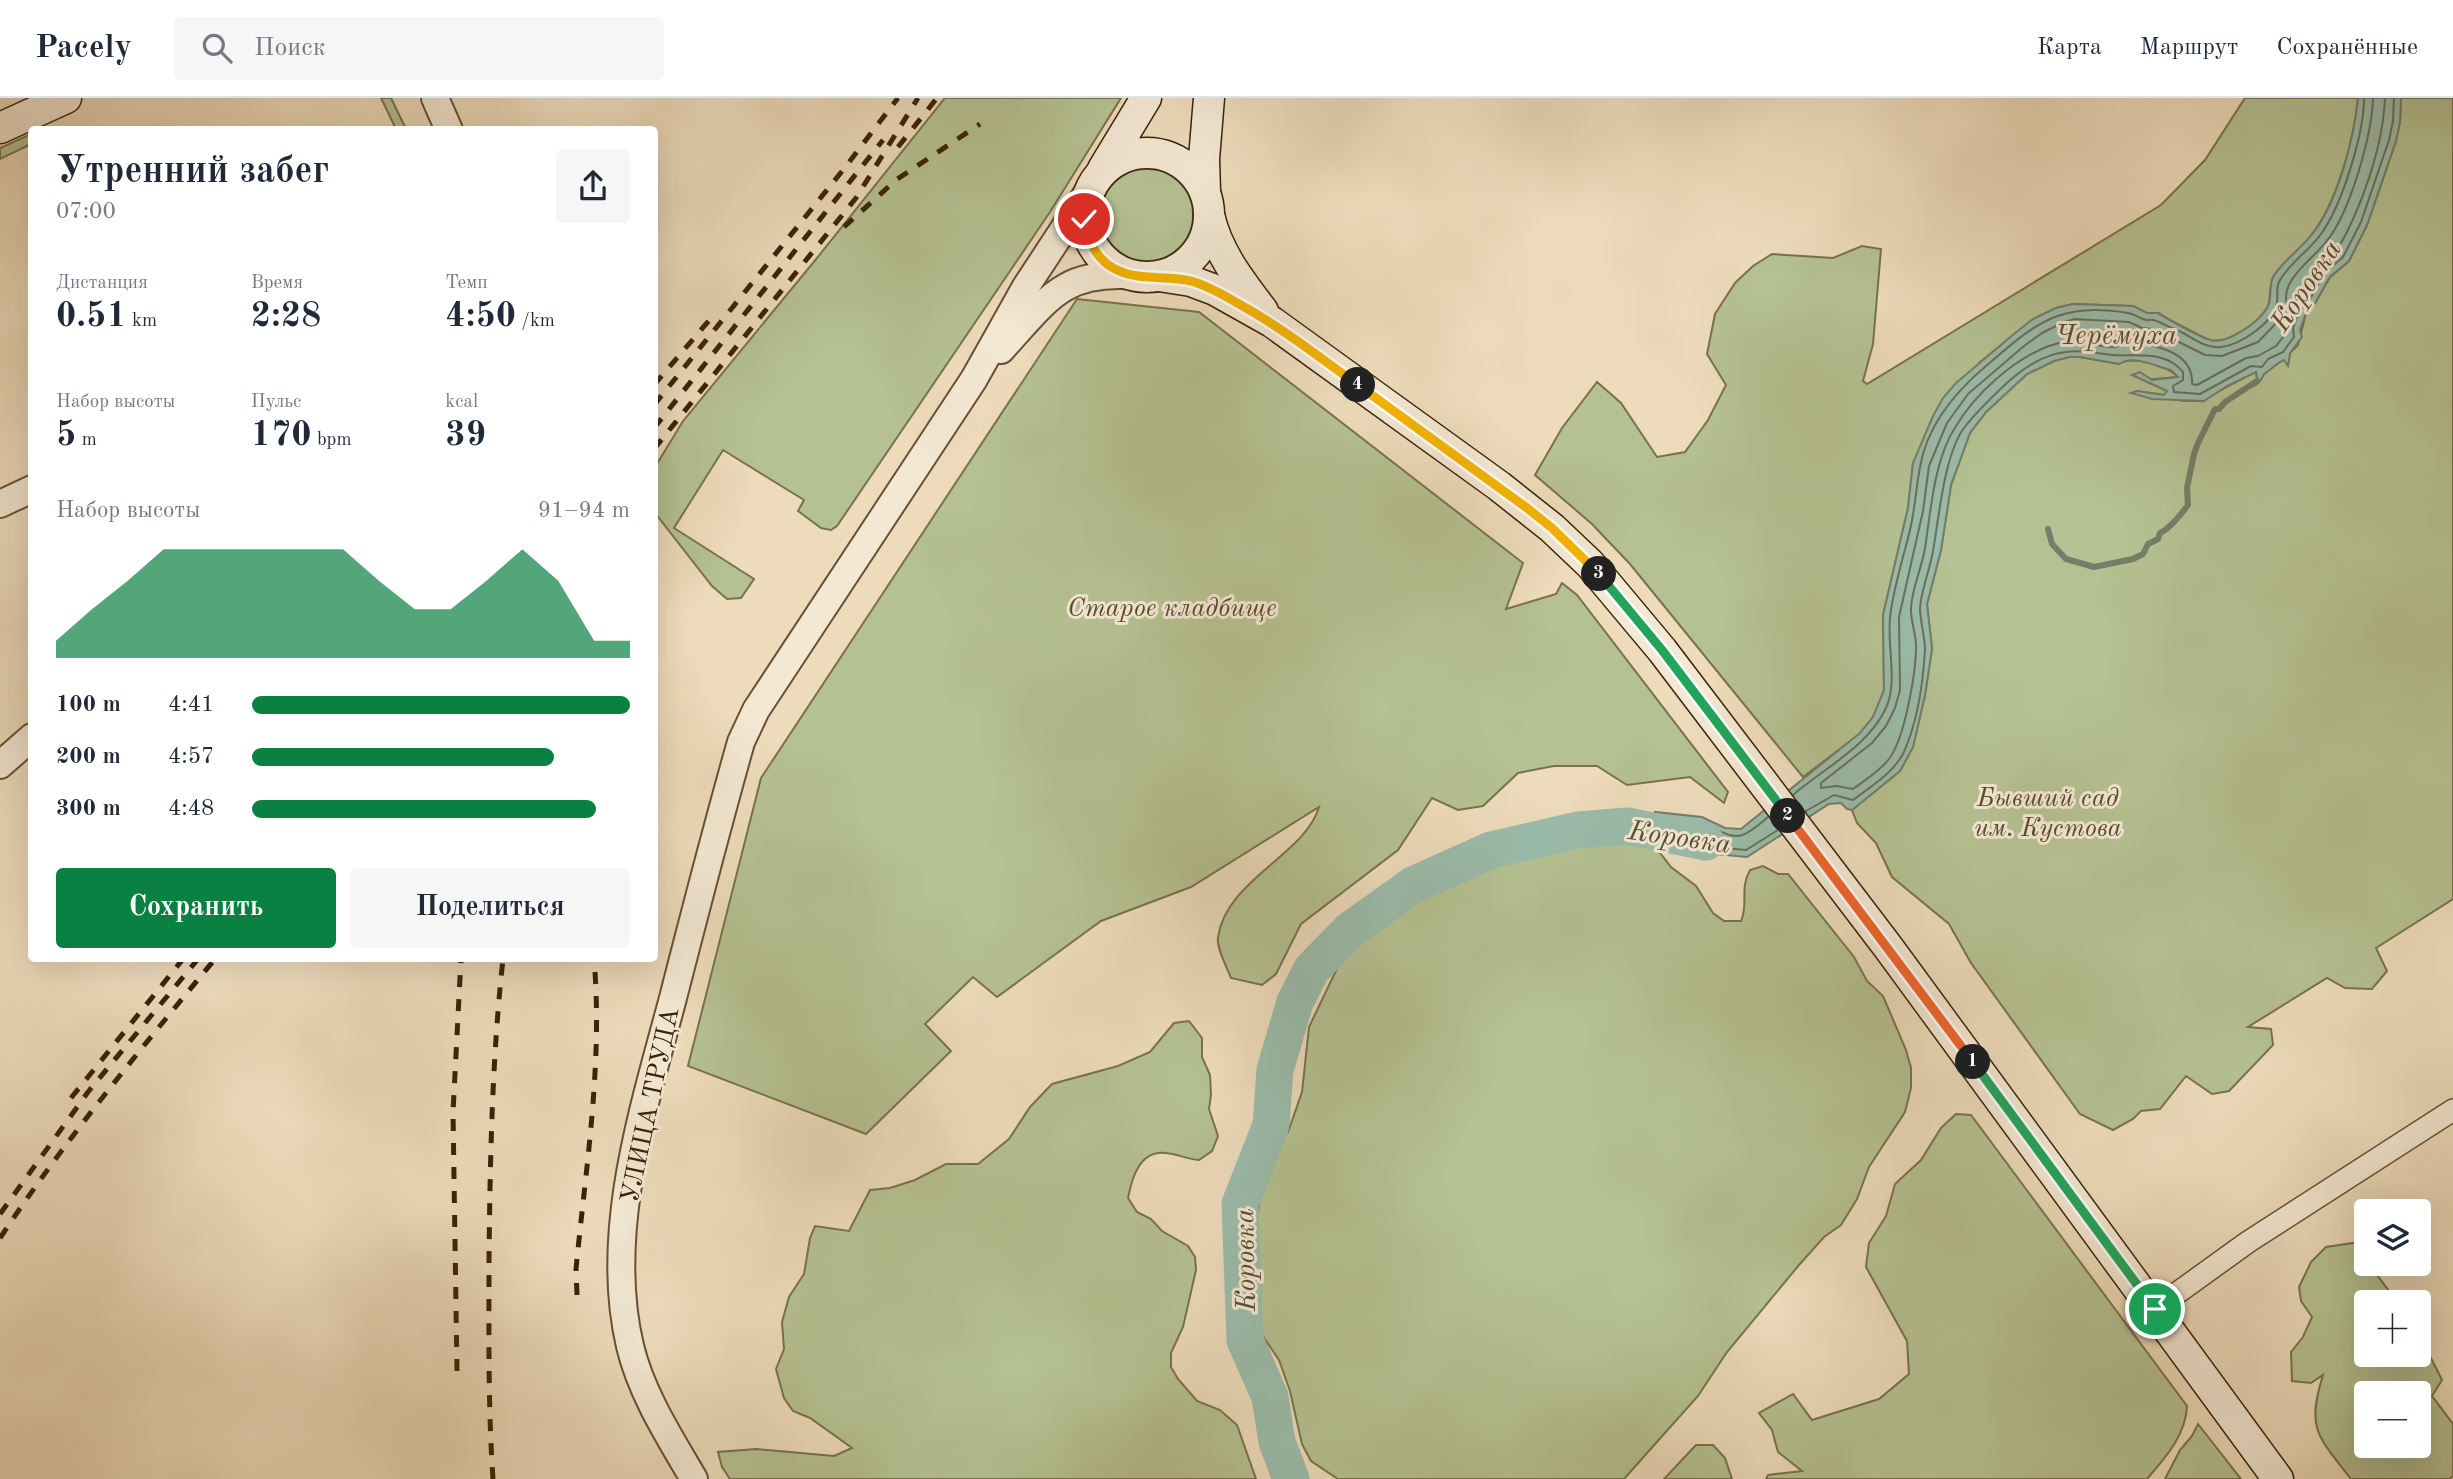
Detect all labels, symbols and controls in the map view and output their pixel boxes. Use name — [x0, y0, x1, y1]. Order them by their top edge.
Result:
search box — [174, 17, 664, 80]
icon: search — [198, 29, 236, 67]
text: Pacely — [35, 32, 132, 65]
text: Поиск — [254, 35, 326, 61]
text: Карта — [2037, 36, 2102, 60]
text: Маршрут — [2140, 36, 2238, 60]
text: Сохранённые — [2276, 36, 2418, 60]
button: share — [556, 149, 630, 223]
text: Утренний забег — [56, 153, 329, 191]
pin — [1054, 189, 1114, 249]
text: 07:00 — [56, 200, 116, 223]
icon: check — [1065, 200, 1103, 238]
water label: Коровка — [2267, 236, 2348, 338]
text: Дистанция — [56, 274, 148, 293]
text: Время — [251, 274, 303, 293]
text: Темп — [445, 274, 488, 293]
text: 0.51 — [56, 299, 127, 334]
text: 2:28 — [251, 299, 321, 334]
text: 4:50 — [445, 299, 516, 334]
text: km — [127, 312, 157, 331]
text: /km — [516, 312, 555, 331]
water label: Черёмуха — [2055, 323, 2177, 351]
pin: 4 — [1340, 368, 1376, 402]
text: 4 — [1352, 375, 1363, 394]
text: Набор высоты — [56, 393, 175, 412]
text: Пульс — [251, 393, 301, 412]
text: kcal — [445, 393, 478, 412]
text: 5 — [56, 418, 76, 453]
text: 170 — [251, 418, 312, 453]
text: 39 — [445, 418, 486, 453]
text: m — [76, 431, 97, 450]
text: bpm — [312, 431, 352, 450]
text: Набор высоты — [56, 499, 200, 522]
text: 91–94 m — [538, 499, 630, 522]
pin: 3 — [1582, 556, 1616, 592]
text: 3 — [1593, 564, 1604, 583]
park label: Старое кладбище — [1067, 596, 1277, 622]
text: 100 m — [56, 693, 121, 716]
text: 4:41 — [168, 693, 214, 716]
text: 200 m — [56, 745, 121, 768]
text: 4:57 — [168, 745, 214, 768]
park label: Бывший сад им. Кустова — [1974, 786, 2122, 842]
text: 300 m — [56, 797, 121, 820]
text: 4:48 — [168, 797, 214, 820]
pin: 2 — [1770, 798, 1806, 834]
text: 2 — [1782, 806, 1793, 825]
water label: Коровка — [1626, 818, 1733, 860]
button: Сохранить — [56, 868, 336, 948]
button: Поделиться — [350, 868, 630, 948]
street label: УЛИЦА ТРУДА — [618, 1005, 684, 1206]
pin: 1 — [1955, 1044, 1990, 1080]
text: 1 — [1967, 1052, 1978, 1071]
map controls — [2354, 1199, 2431, 1458]
button: layers — [2354, 1199, 2431, 1276]
water label: Коровка — [1232, 1208, 1262, 1313]
pin — [2125, 1279, 2185, 1339]
icon: arrive — [2136, 1290, 2174, 1328]
button: + — [2354, 1290, 2431, 1367]
button: − — [2354, 1381, 2431, 1458]

